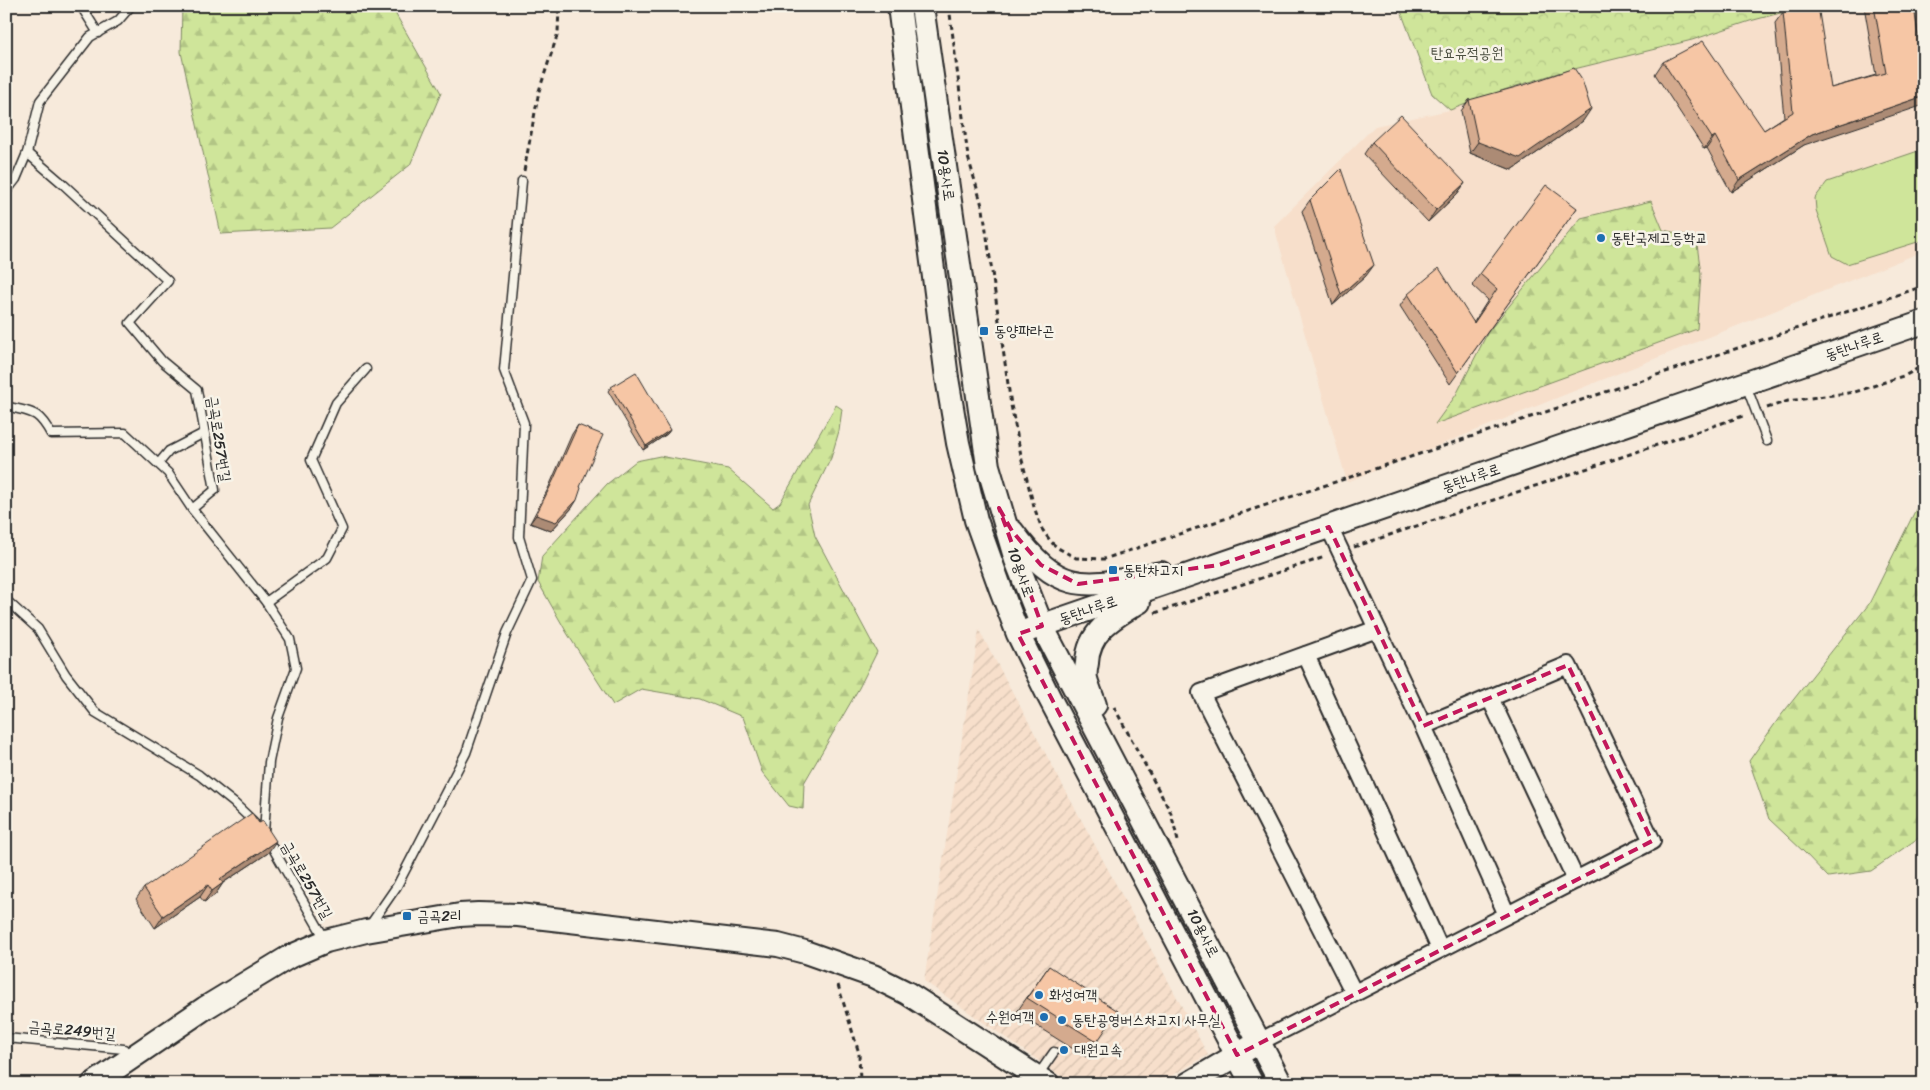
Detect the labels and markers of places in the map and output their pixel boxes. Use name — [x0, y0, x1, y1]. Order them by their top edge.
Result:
place label: 동탄국제고등학교 — [1611, 225, 1708, 251]
marker: 동탄국제고등학교 — [1595, 232, 1607, 244]
place label: 동양파라곤 — [994, 318, 1054, 344]
marker: 동양파라곤 — [978, 325, 990, 337]
place label: 동탄차고지 — [1123, 557, 1183, 583]
marker: 동탄차고지 — [1107, 564, 1119, 576]
place label: 금곡2리 — [417, 903, 462, 929]
marker: 금곡2리 — [401, 910, 413, 922]
place label: 화성여객 — [1049, 982, 1097, 1008]
marker: 화성여객 — [1033, 989, 1045, 1001]
place label: 수원여객 — [986, 1004, 1034, 1030]
place label: 동탄공영버스차고지 사무실 — [1072, 1007, 1221, 1033]
marker: 수원여객 — [1038, 1011, 1050, 1023]
marker: 동탄공영버스차고지 사무실 — [1056, 1014, 1068, 1026]
place label: 대원고속 — [1074, 1037, 1122, 1063]
marker: 대원고속 — [1058, 1044, 1070, 1056]

